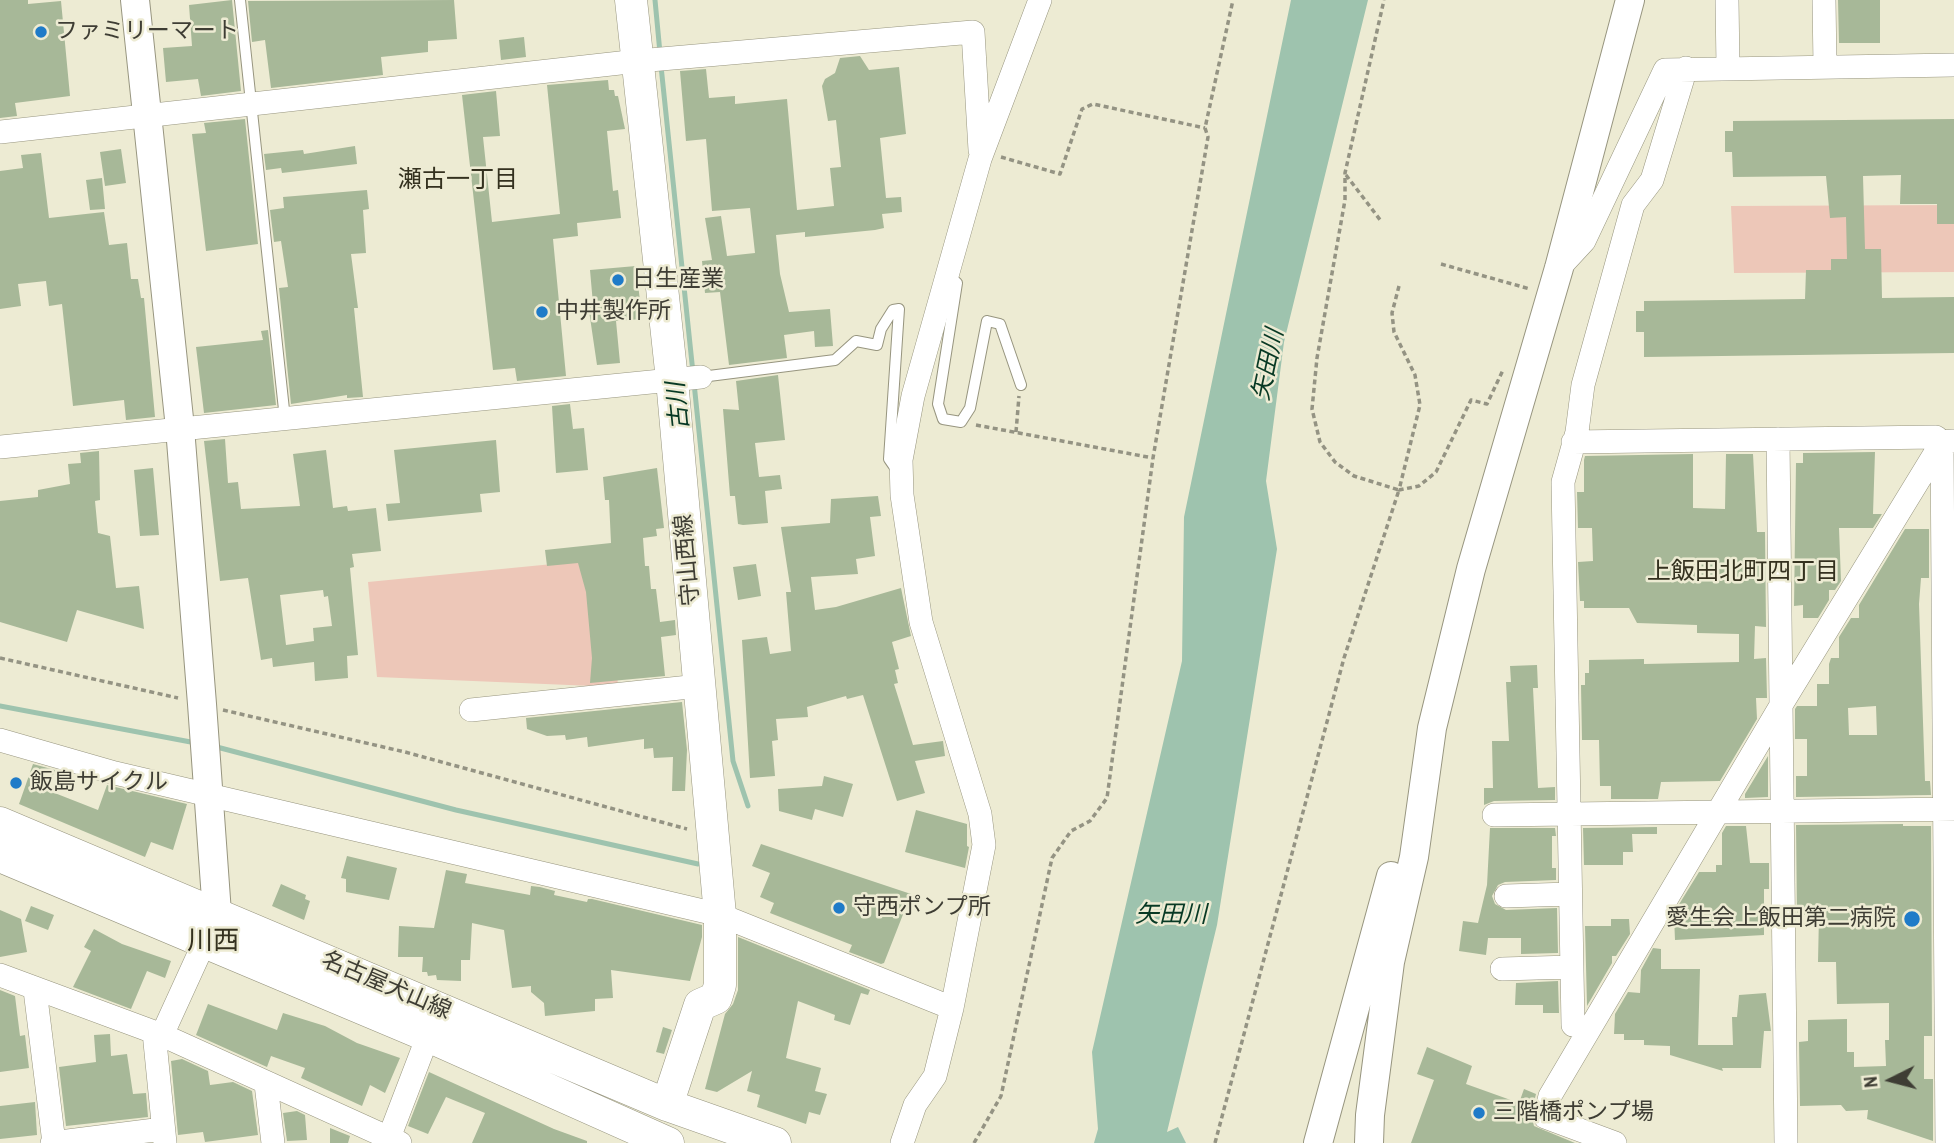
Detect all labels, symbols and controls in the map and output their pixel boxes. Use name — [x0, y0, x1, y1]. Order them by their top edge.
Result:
place label: ファミリーマート — [55, 18, 239, 46]
marker: ファミリーマート — [33, 24, 49, 40]
district label: 瀬古一丁目 — [398, 167, 518, 195]
place label: 日生産業 — [632, 266, 724, 294]
marker: 日生産業 — [610, 272, 626, 288]
place label: 中井製作所 — [556, 298, 671, 326]
marker: 中井製作所 — [534, 304, 550, 320]
water label: 矢田川 — [1247, 327, 1291, 403]
water label: 古川 — [662, 381, 696, 431]
street label: 守山西線 — [670, 513, 706, 607]
district label: 上飯田北町四丁目 — [1647, 559, 1839, 587]
place label: 飯島サイクル — [30, 769, 168, 797]
marker: 飯島サイクル — [8, 775, 24, 791]
place label: 守西ポンプ所 — [853, 894, 991, 922]
marker: 守西ポンプ所 — [831, 900, 847, 916]
water label: 矢田川 — [1135, 902, 1207, 930]
place label: 愛生会上飯田第二病院 — [1666, 905, 1896, 933]
marker: 愛生会上飯田第二病院 — [1902, 909, 1922, 929]
district label: 川西 — [187, 926, 239, 958]
street label: 名古屋犬山線 — [317, 946, 455, 1026]
north arrow — [1856, 1045, 1926, 1115]
text: N — [1857, 1075, 1884, 1089]
place label: 三階橋ポンプ場 — [1493, 1099, 1654, 1127]
marker: 三階橋ポンプ場 — [1471, 1105, 1487, 1121]

